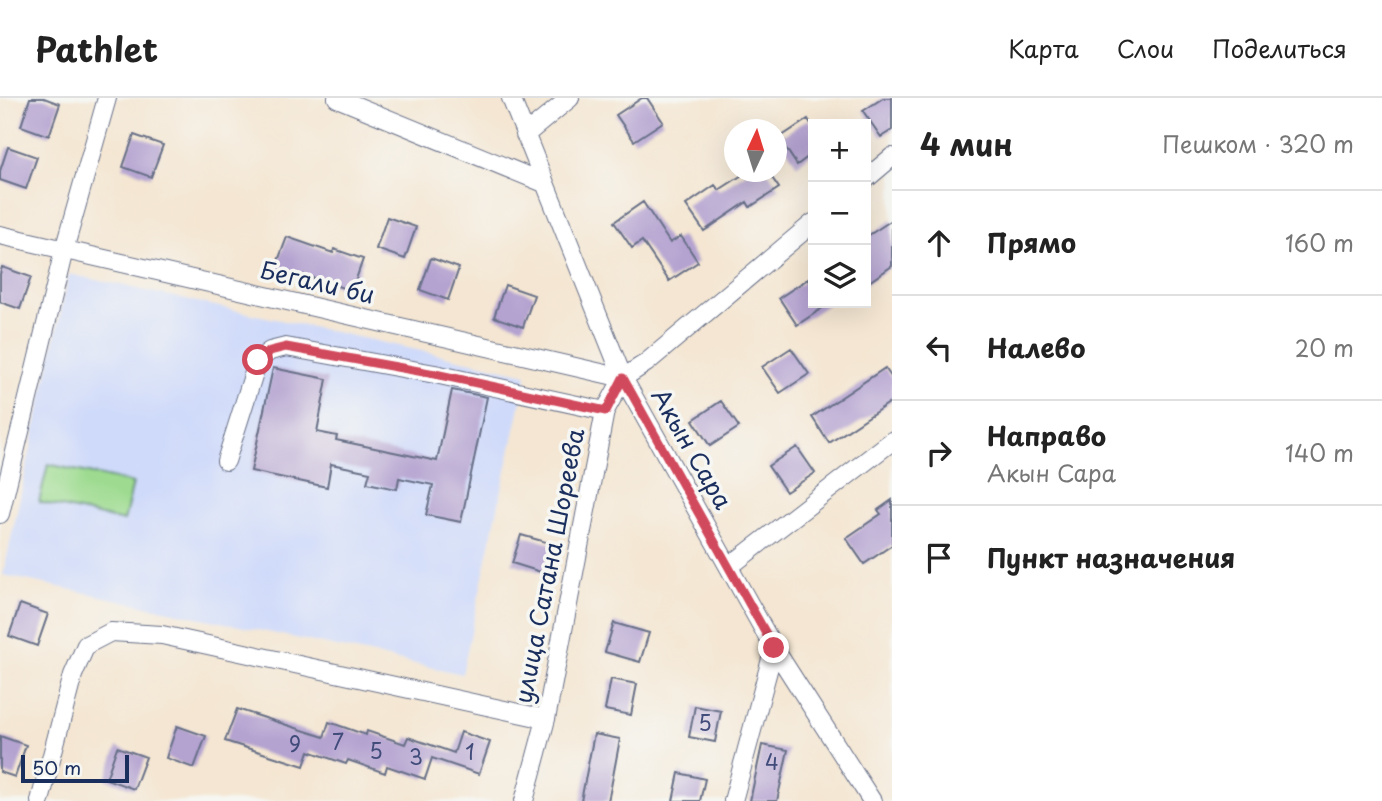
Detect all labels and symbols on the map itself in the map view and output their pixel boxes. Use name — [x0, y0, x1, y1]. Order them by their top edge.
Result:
north arrow — [724, 119, 787, 182]
street label: Бегали би — [257, 250, 378, 312]
route start — [242, 344, 273, 375]
street label: Акын Сара — [643, 381, 742, 515]
street label: улица Сатана Шореева — [504, 425, 592, 706]
route end — [758, 632, 789, 663]
house number: 5 — [698, 706, 712, 738]
house number: 7 — [332, 725, 344, 757]
house number: 9 — [289, 727, 301, 759]
house number: 5 — [369, 734, 383, 766]
house number: 1 — [465, 735, 475, 767]
house number: 3 — [409, 740, 423, 772]
house number: 4 — [765, 745, 779, 777]
scale bar — [21, 752, 130, 784]

